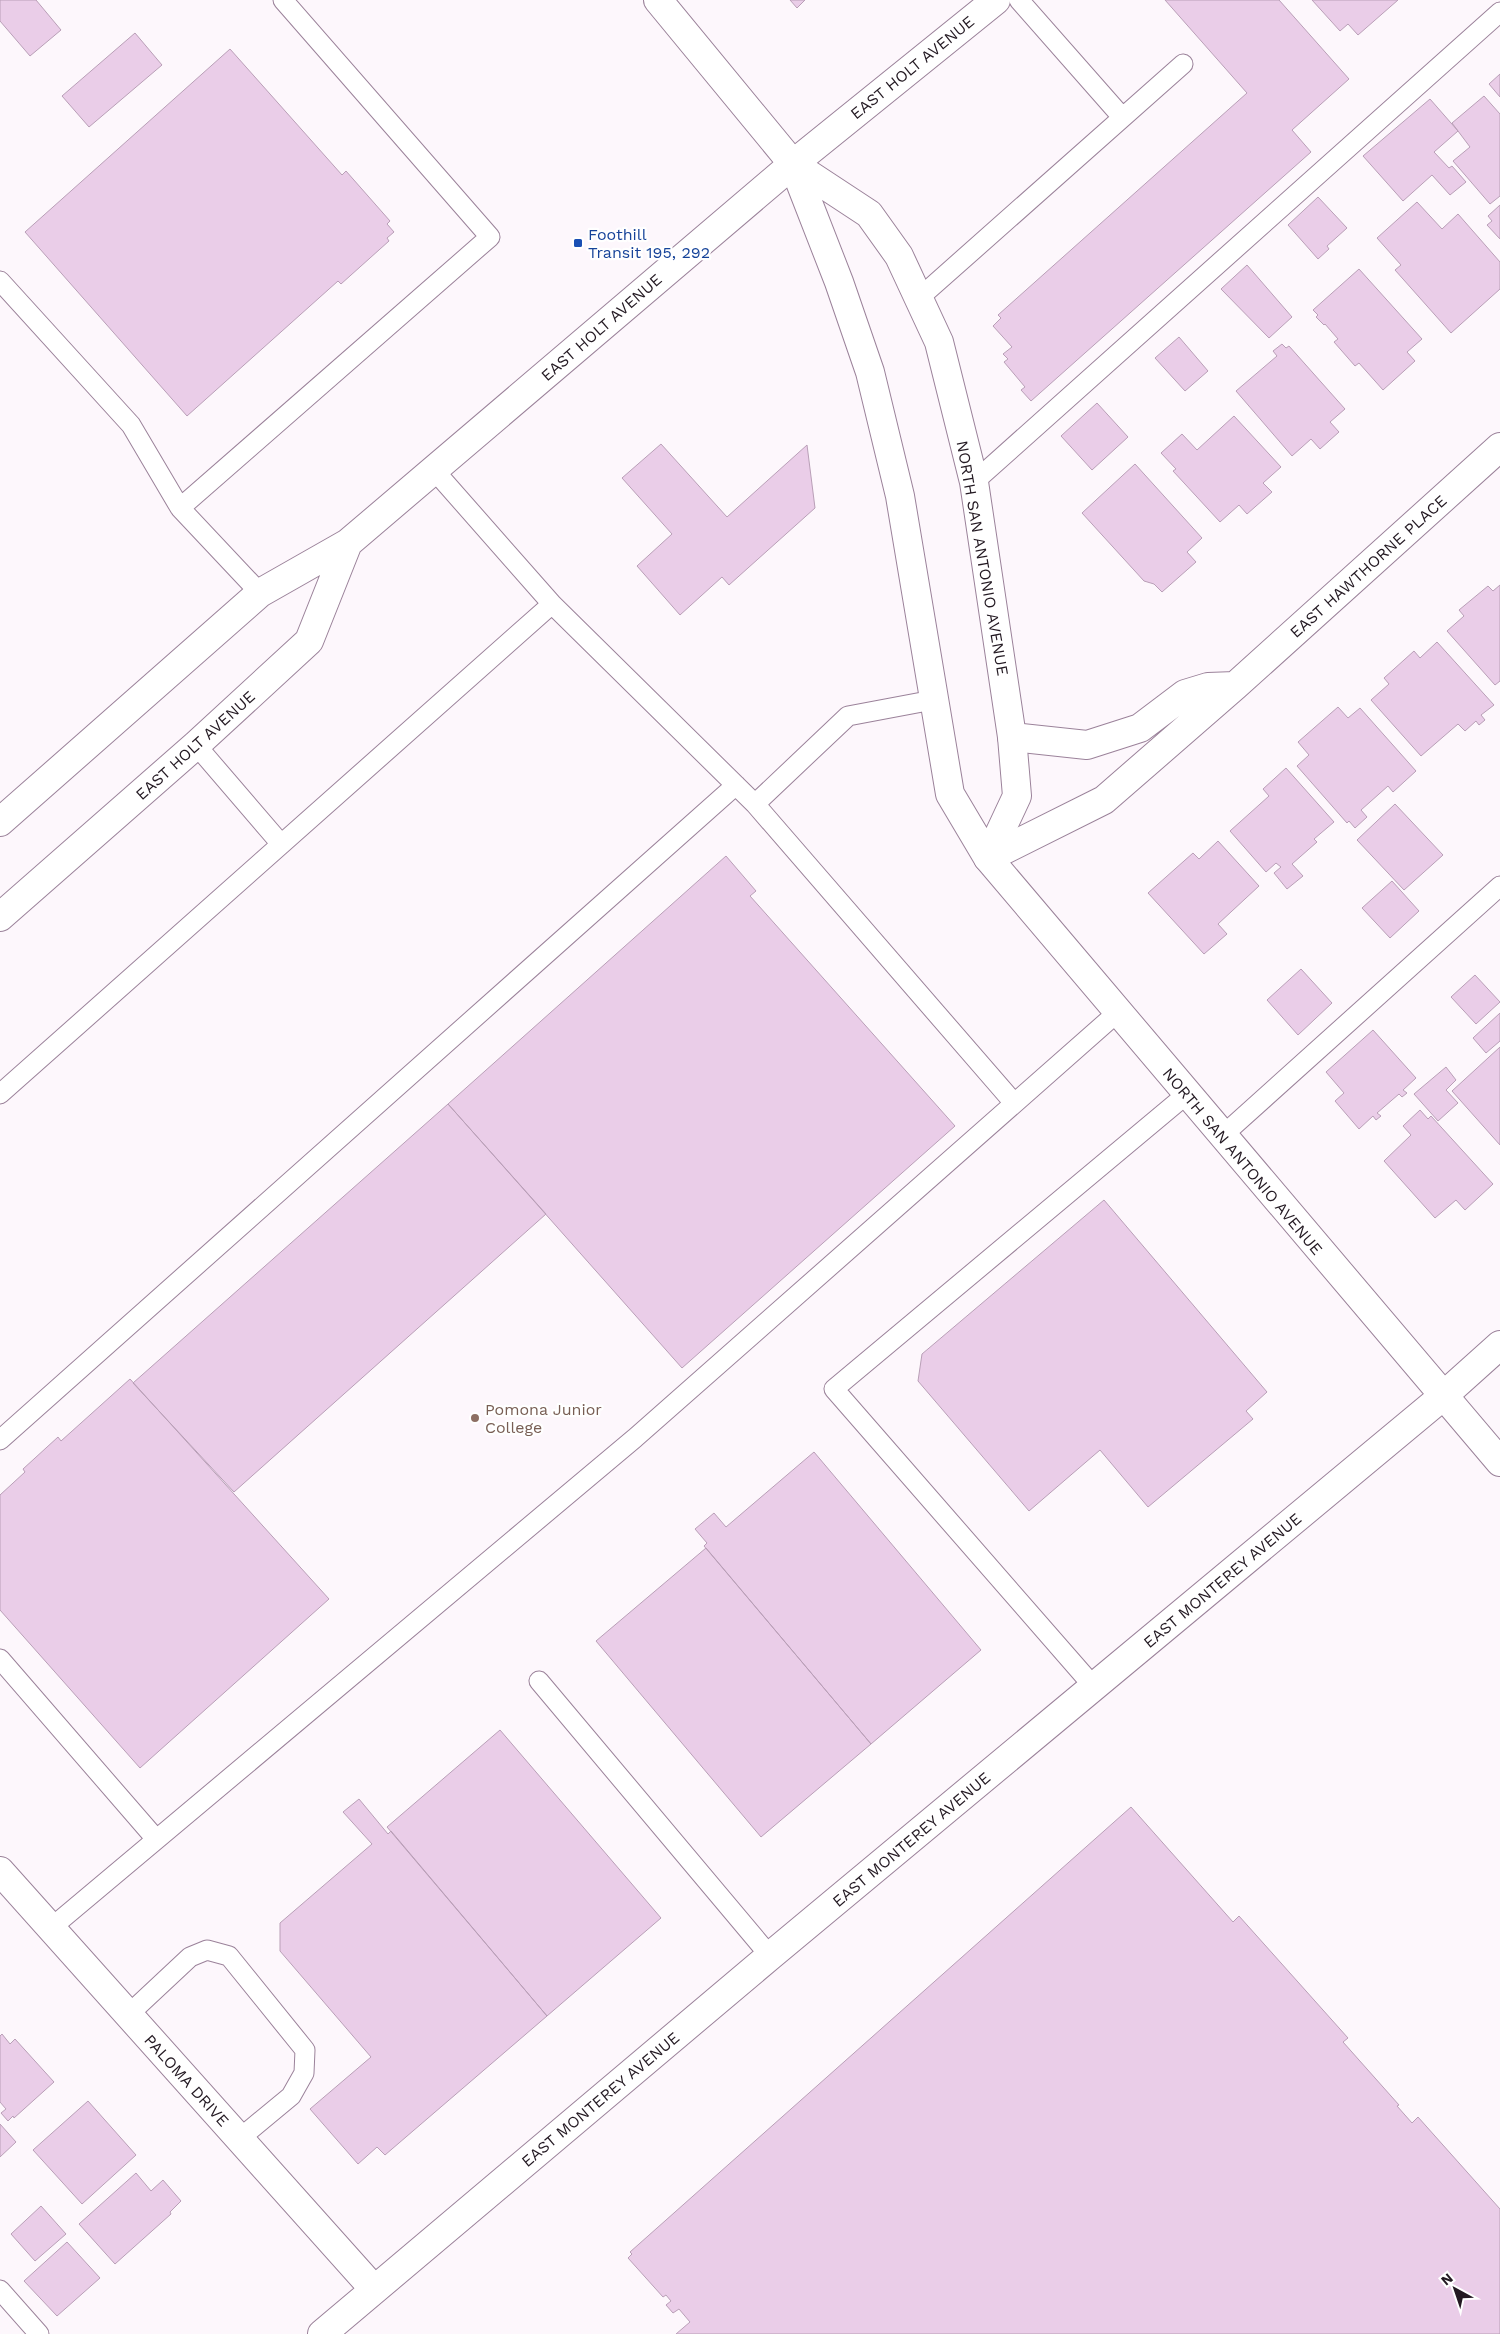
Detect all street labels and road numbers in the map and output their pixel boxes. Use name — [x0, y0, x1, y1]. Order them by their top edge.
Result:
street label: EAST HOLT AVENUE — [847, 12, 978, 123]
street label: EAST HOLT AVENUE — [537, 270, 666, 385]
street label: NORTH SAN ANTONIO AVENUE — [952, 439, 1013, 677]
street label: EAST HAWTHORNE PLACE — [1286, 491, 1451, 642]
street label: EAST HOLT AVENUE — [132, 687, 259, 804]
street label: NORTH SAN ANTONIO AVENUE — [1159, 1064, 1327, 1259]
street label: EAST MONTEREY AVENUE — [1140, 1509, 1305, 1652]
street label: EAST MONTEREY AVENUE — [829, 1768, 994, 1911]
street label: EAST MONTEREY AVENUE — [518, 2028, 683, 2171]
street label: PALOMA DRIVE — [140, 2030, 233, 2130]

